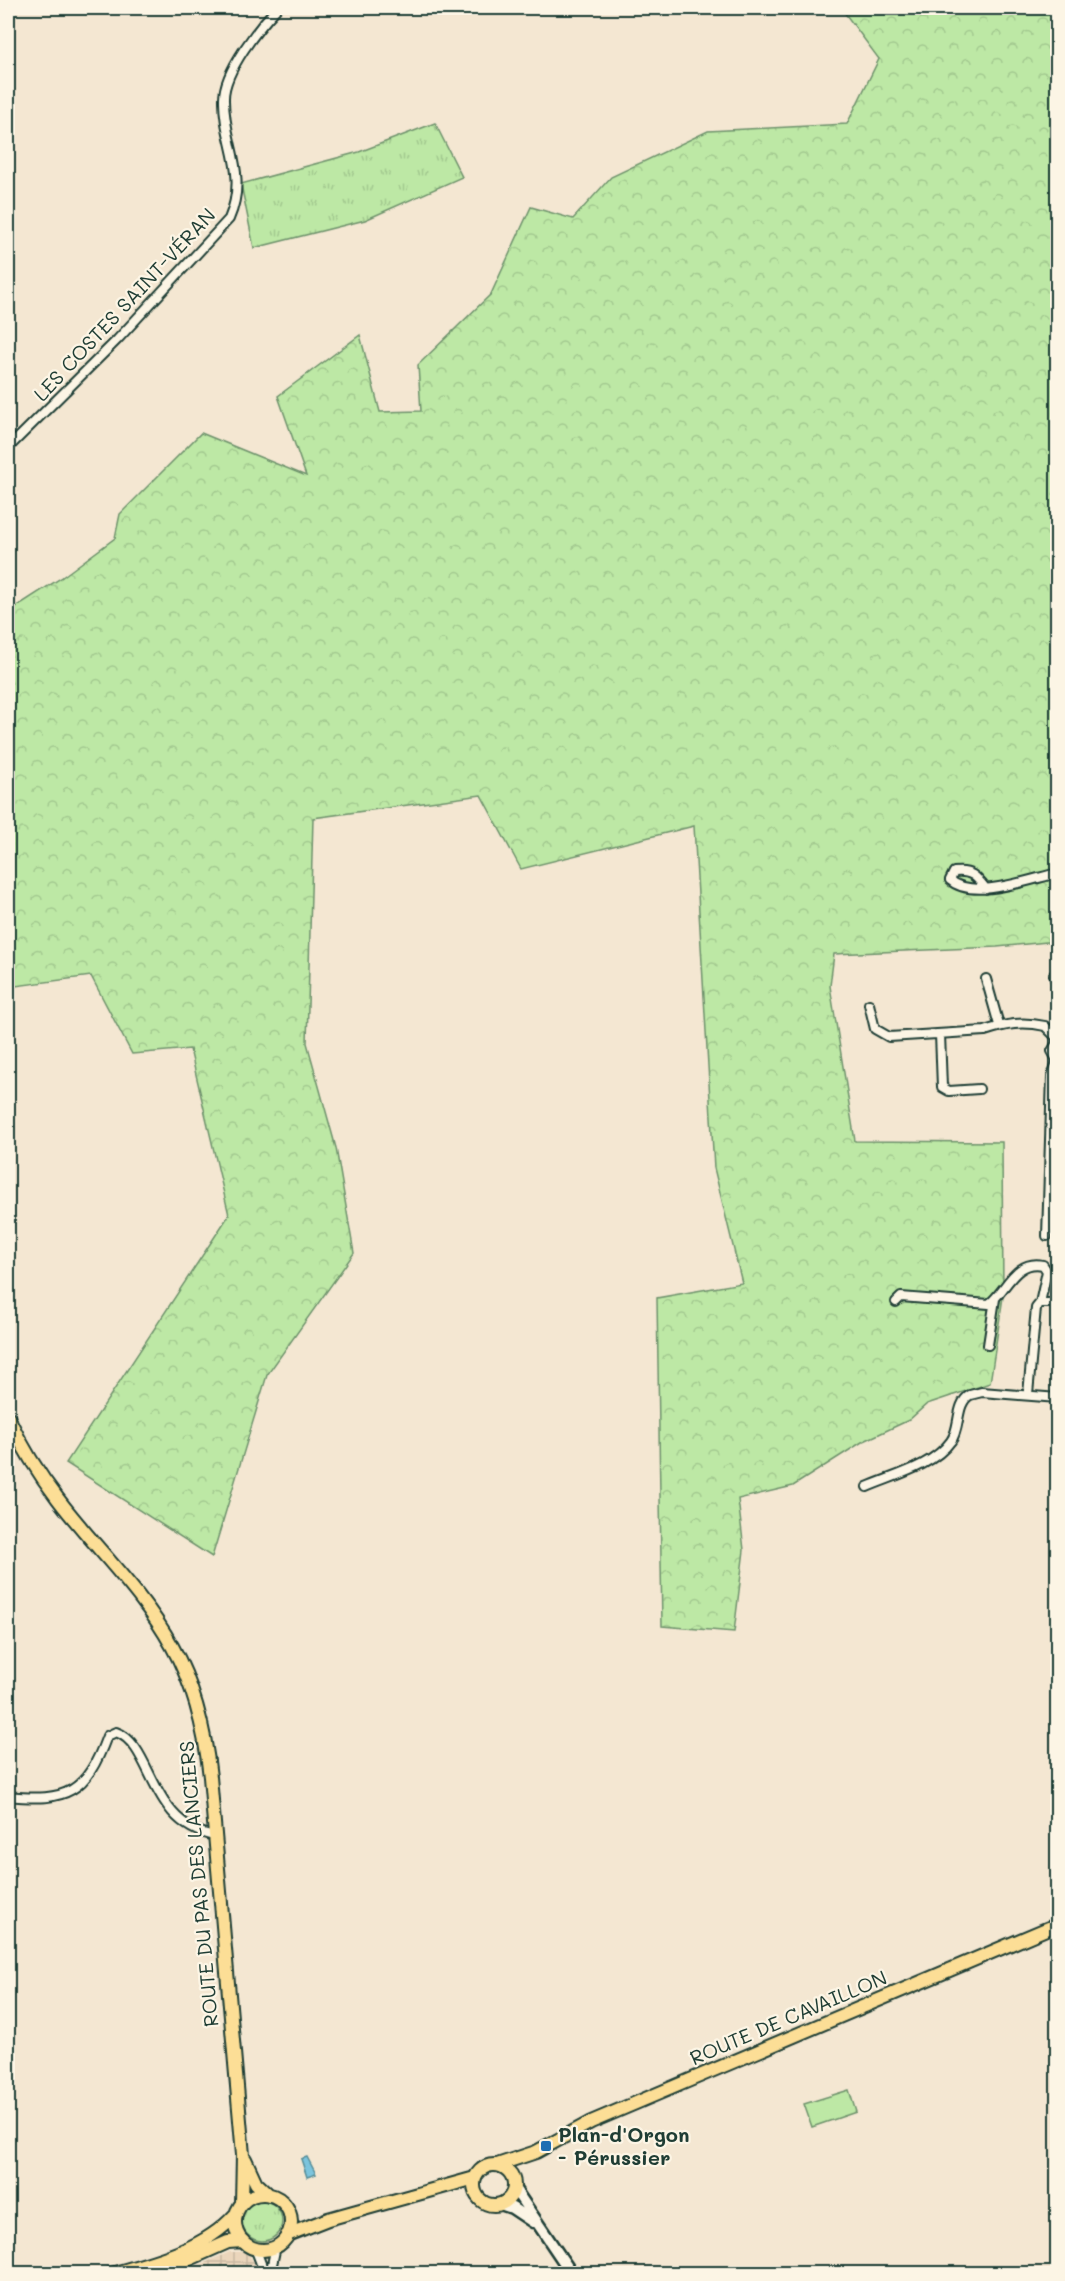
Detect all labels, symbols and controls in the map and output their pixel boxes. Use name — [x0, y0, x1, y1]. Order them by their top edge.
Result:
street label: LES COSTES SAINT-VÉRAN — [27, 202, 221, 406]
street label: ROUTE DU PAS DES LANCIERS — [173, 1740, 223, 2028]
street label: ROUTE DE CAVAILLON — [685, 1964, 891, 2070]
place label: Plan-d'Orgon - Pérussier — [558, 2121, 689, 2170]
marker: Plan-d'Orgon - Pérussier — [539, 2139, 553, 2153]

